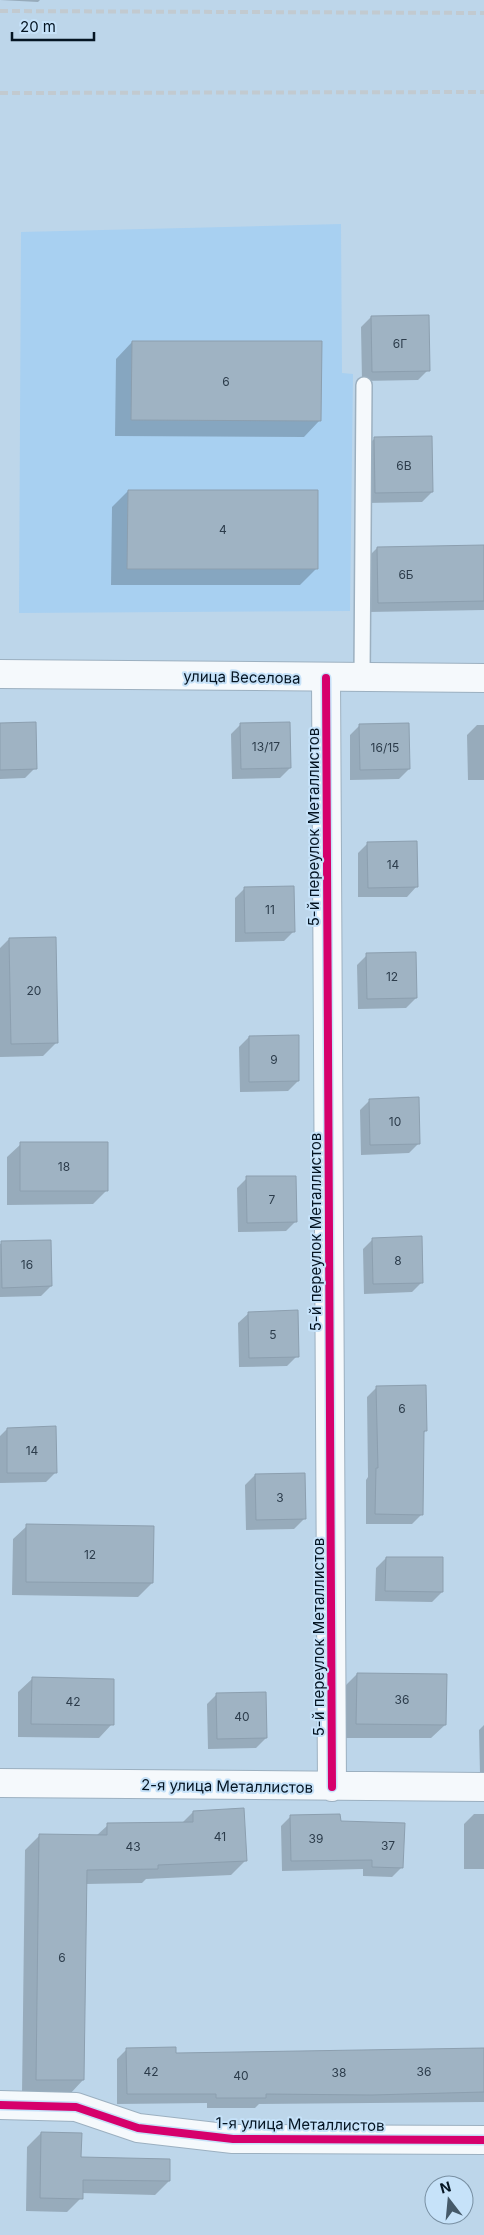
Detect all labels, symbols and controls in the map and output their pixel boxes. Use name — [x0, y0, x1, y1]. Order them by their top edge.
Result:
scale bar — [12, 10, 95, 42]
text: 20 m — [20, 17, 56, 36]
house number: 6Г — [393, 336, 407, 351]
house number: 6 — [222, 374, 230, 389]
house number: 6В — [396, 458, 412, 473]
house number: 4 — [219, 522, 227, 537]
house number: 6Б — [398, 567, 414, 582]
street label: улица Веселова — [183, 666, 301, 688]
street label: 5-й переулок Металлистов — [304, 728, 323, 926]
house number: 13/17 — [252, 739, 280, 754]
house number: 16/15 — [371, 740, 399, 755]
house number: 14 — [387, 857, 400, 872]
house number: 11 — [265, 902, 275, 917]
house number: 12 — [386, 969, 398, 984]
house number: 20 — [27, 983, 41, 998]
house number: 9 — [270, 1052, 278, 1067]
house number: 10 — [389, 1114, 401, 1129]
street label: 5-й переулок Металлистов — [306, 1133, 325, 1331]
house number: 18 — [58, 1159, 70, 1174]
house number: 7 — [269, 1192, 276, 1207]
house number: 8 — [394, 1253, 402, 1268]
house number: 16 — [21, 1257, 33, 1272]
house number: 5 — [269, 1327, 277, 1342]
house number: 6 — [398, 1401, 406, 1416]
house number: 14 — [26, 1443, 39, 1458]
house number: 3 — [276, 1490, 284, 1505]
street label: 5-й переулок Металлистов — [309, 1538, 328, 1736]
house number: 12 — [84, 1547, 96, 1562]
house number: 36 — [395, 1692, 409, 1707]
house number: 42 — [65, 1694, 81, 1709]
house number: 40 — [234, 1709, 250, 1724]
street label: 2-я улица Металлистов — [141, 1775, 313, 1797]
house number: 41 — [214, 1829, 226, 1844]
house number: 39 — [309, 1831, 323, 1846]
house number: 37 — [381, 1838, 395, 1853]
house number: 43 — [125, 1839, 141, 1854]
house number: 6 — [58, 1950, 66, 1965]
house number: 42 — [143, 2064, 159, 2079]
house number: 36 — [417, 2064, 431, 2079]
house number: 38 — [332, 2065, 346, 2080]
house number: 40 — [233, 2068, 249, 2083]
street label: 1-я улица Металлистов — [215, 2113, 385, 2135]
north arrow — [424, 2175, 474, 2225]
text: N — [438, 2177, 453, 2197]

